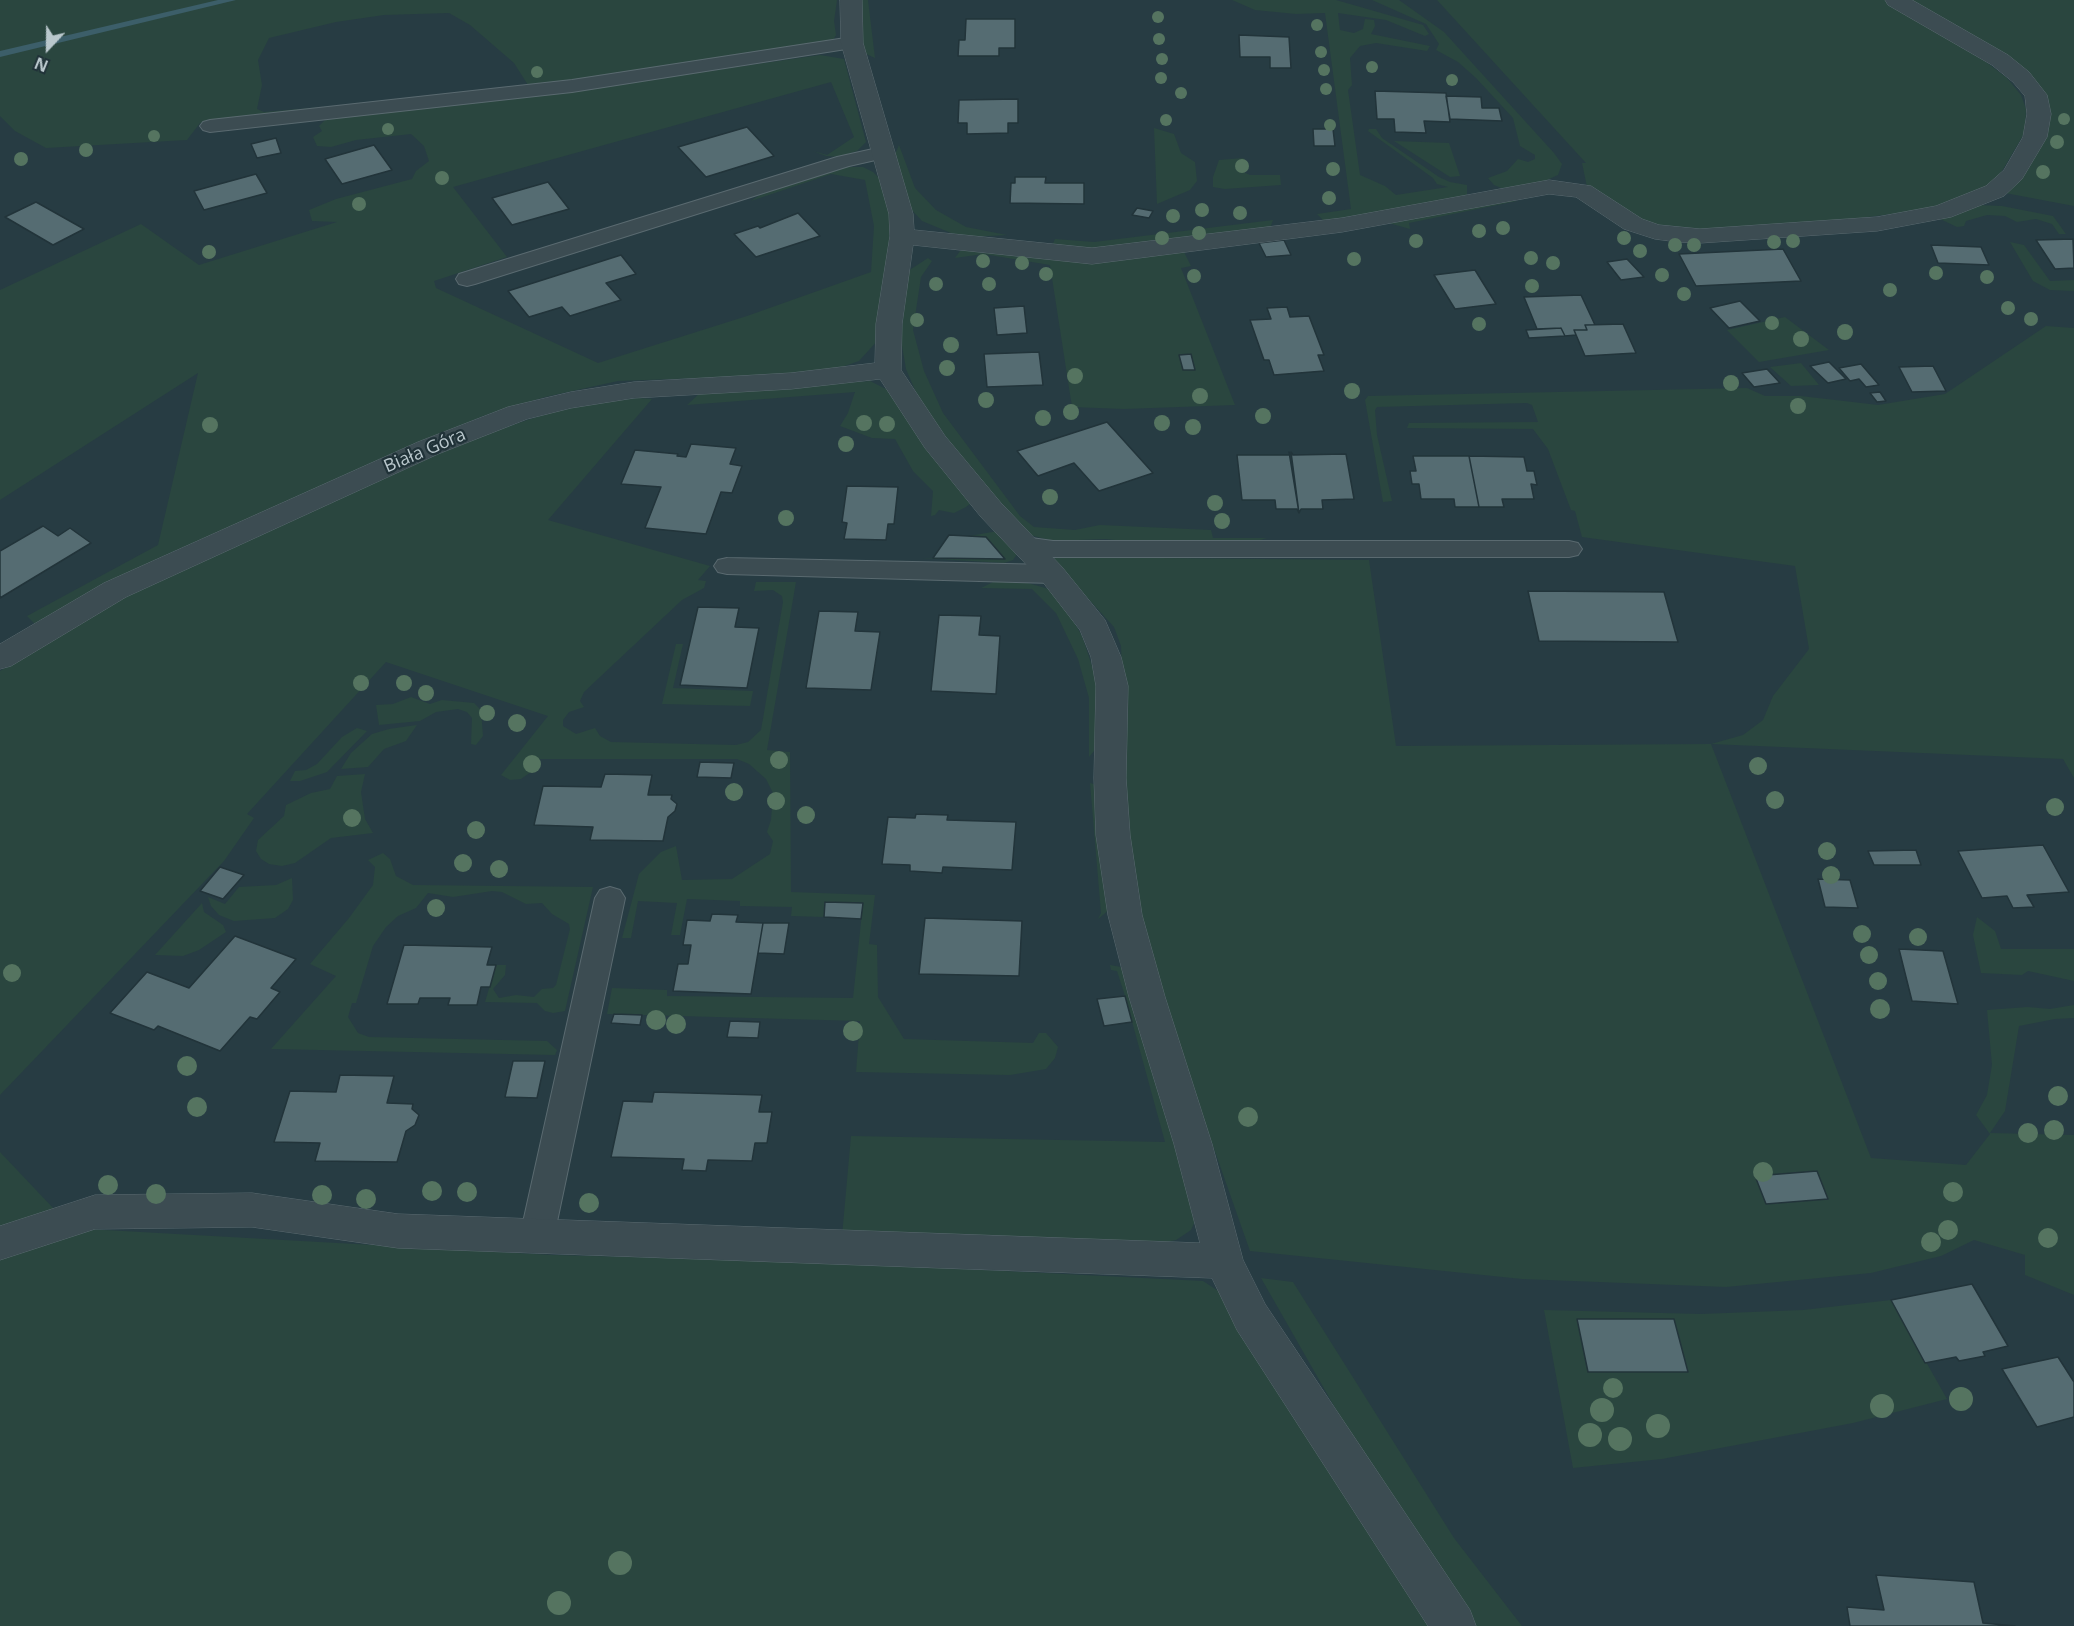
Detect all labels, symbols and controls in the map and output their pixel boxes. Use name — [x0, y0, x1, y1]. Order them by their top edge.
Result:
north arrow — [18, 18, 78, 78]
text: N — [31, 52, 51, 77]
street label: Biała Góra — [381, 424, 469, 478]

